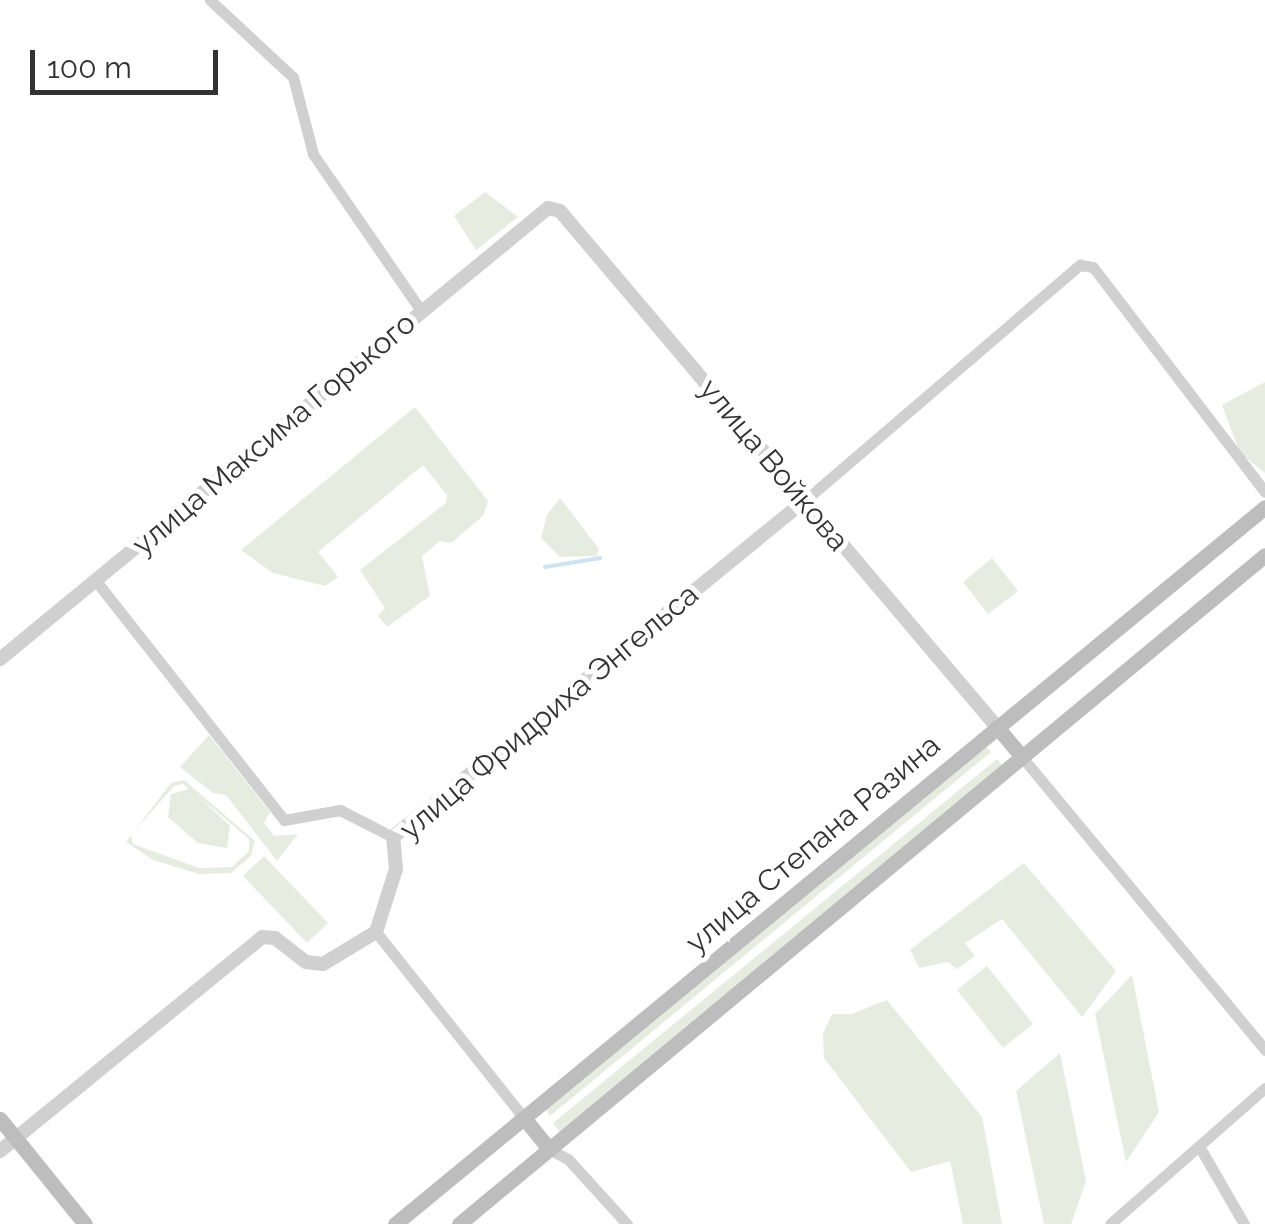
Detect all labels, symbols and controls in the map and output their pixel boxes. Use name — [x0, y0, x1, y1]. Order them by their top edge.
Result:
scale bar — [35, 30, 222, 92]
text: 100 m — [47, 50, 132, 85]
street label: улица Максима Горького — [125, 305, 423, 563]
street label: улица Войкова — [692, 372, 856, 558]
street label: улица Фридриха Энгельса — [392, 576, 706, 848]
street label: улица Степана Разина — [679, 727, 947, 961]

